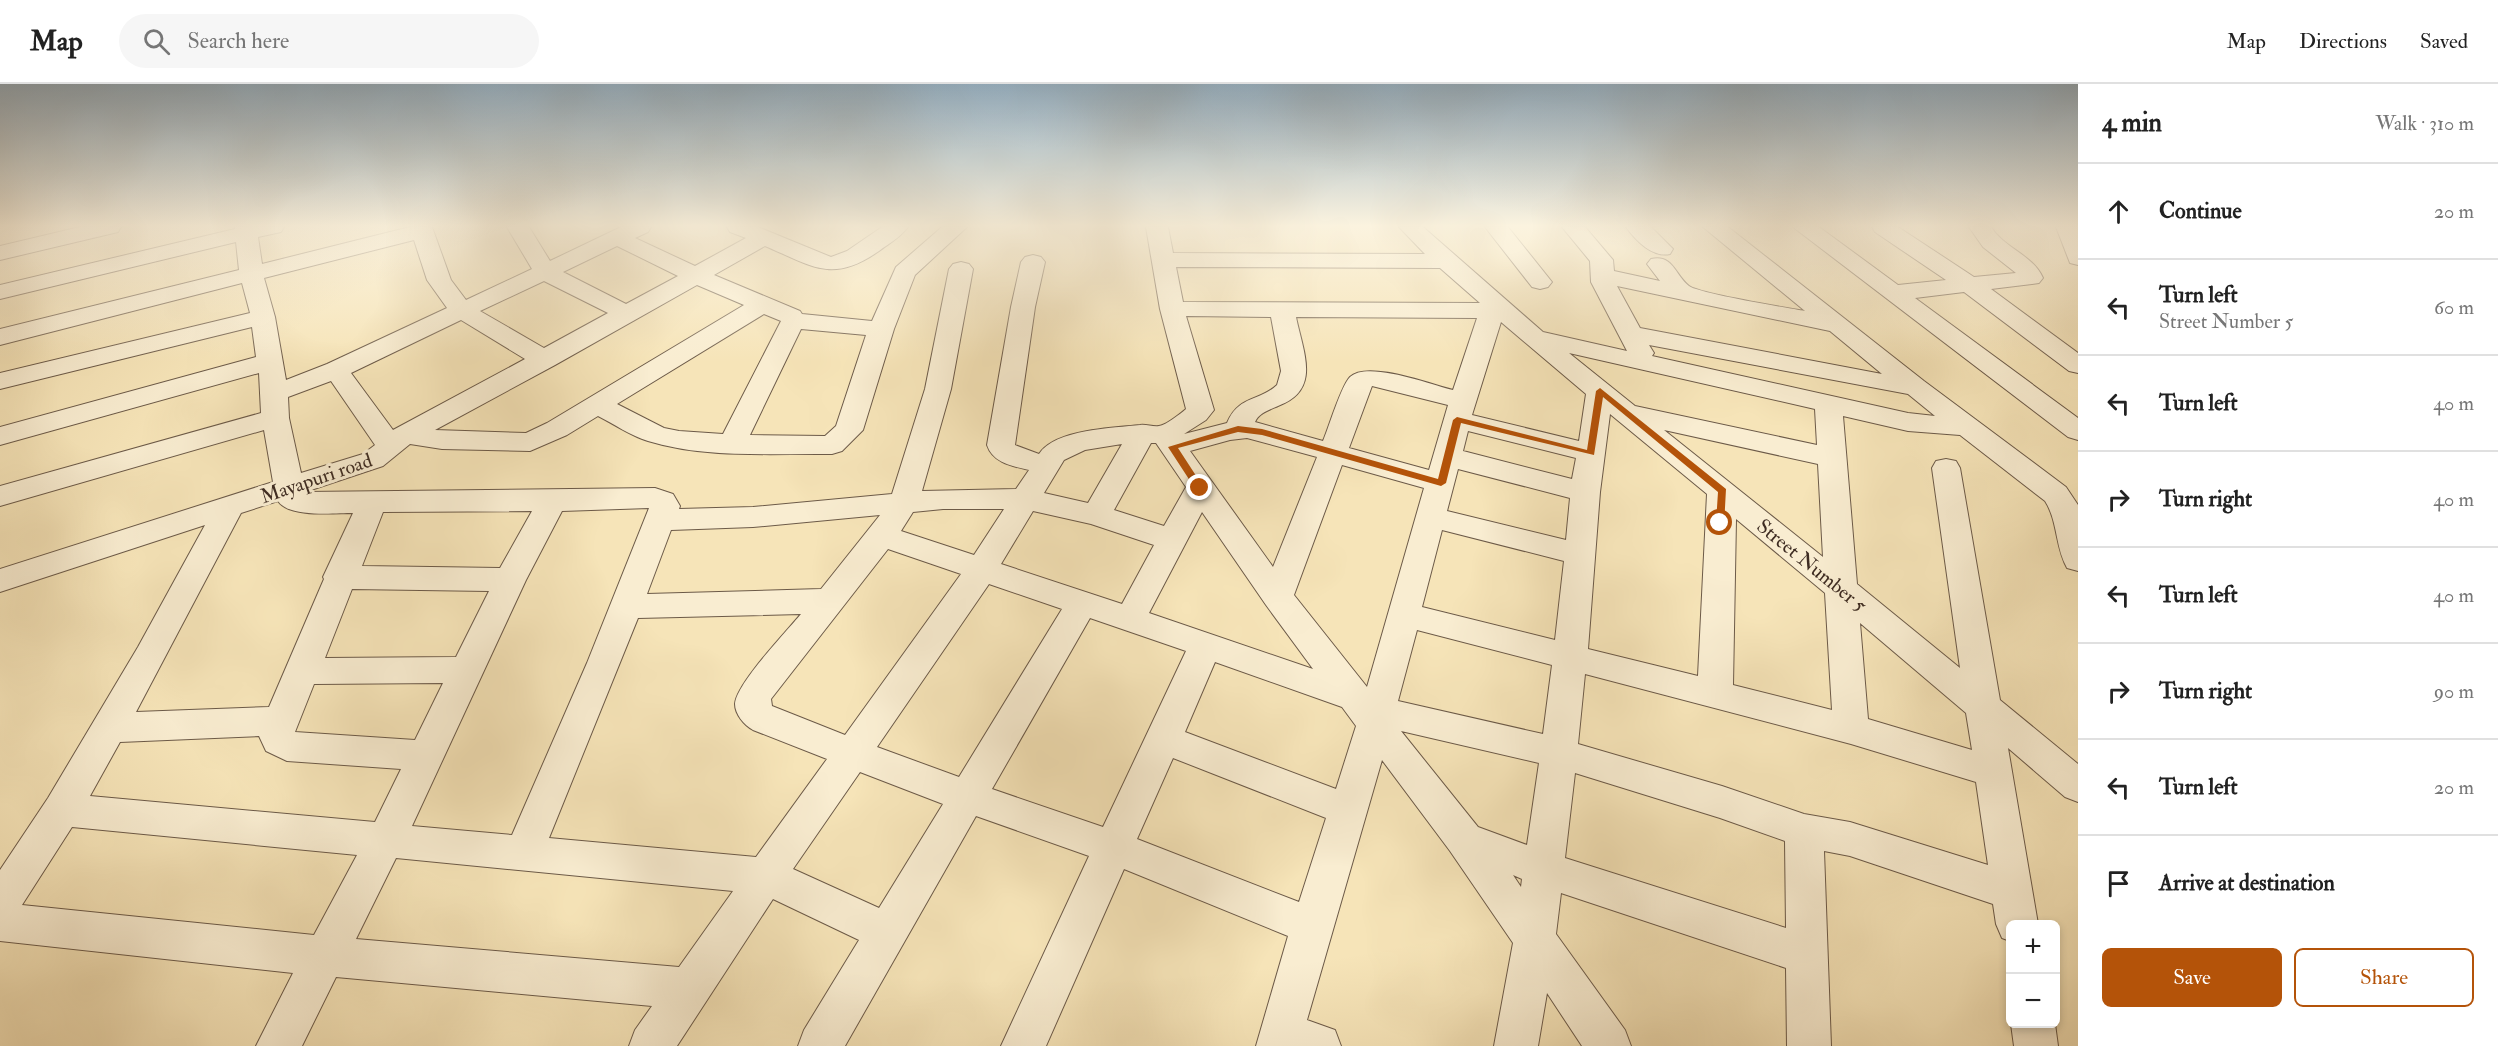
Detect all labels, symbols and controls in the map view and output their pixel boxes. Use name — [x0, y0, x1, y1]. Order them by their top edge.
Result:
search box — [119, 14, 539, 68]
text: Map — [30, 24, 83, 59]
icon: search — [140, 25, 173, 58]
text: Search here — [188, 27, 289, 55]
text: Map — [2226, 28, 2266, 55]
text: Directions — [2299, 28, 2387, 55]
text: Saved — [2420, 28, 2468, 55]
text: 4 min — [2102, 107, 2162, 139]
text: Walk · 310 m — [2375, 111, 2474, 136]
icon: ahead — [2102, 195, 2135, 228]
text: Continue — [2159, 197, 2242, 225]
text: 20 m — [2434, 199, 2474, 224]
text: Turn left — [2159, 281, 2238, 309]
icon: left — [2102, 291, 2135, 324]
text: 60 m — [2434, 295, 2474, 320]
text: Street Number 5 — [2159, 309, 2293, 334]
icon: left — [2102, 387, 2135, 420]
text: Turn left — [2159, 389, 2238, 417]
text: 40 m — [2433, 391, 2474, 416]
street label: Mayapuri road — [257, 448, 376, 510]
route end — [1186, 474, 1212, 500]
icon: right — [2102, 483, 2135, 516]
text: Turn right — [2159, 485, 2252, 513]
text: 40 m — [2433, 487, 2474, 512]
route start — [1706, 509, 1732, 535]
street label: Street Number 5 — [1752, 513, 1872, 617]
icon: left — [2102, 579, 2135, 612]
text: Turn left — [2159, 581, 2238, 609]
text: 40 m — [2433, 583, 2474, 608]
icon: right — [2102, 675, 2135, 708]
text: Turn right — [2159, 677, 2252, 705]
text: 90 m — [2434, 679, 2474, 704]
icon: left — [2102, 771, 2135, 804]
text: Turn left — [2159, 773, 2238, 801]
text: 20 m — [2434, 775, 2474, 800]
icon: arrive — [2102, 867, 2135, 900]
text: Arrive at destination — [2159, 869, 2335, 897]
map controls — [2006, 920, 2060, 1028]
button: + — [2006, 920, 2060, 974]
button: Save — [2102, 948, 2282, 1007]
button: Share — [2294, 948, 2474, 1007]
button: − — [2006, 974, 2060, 1028]

